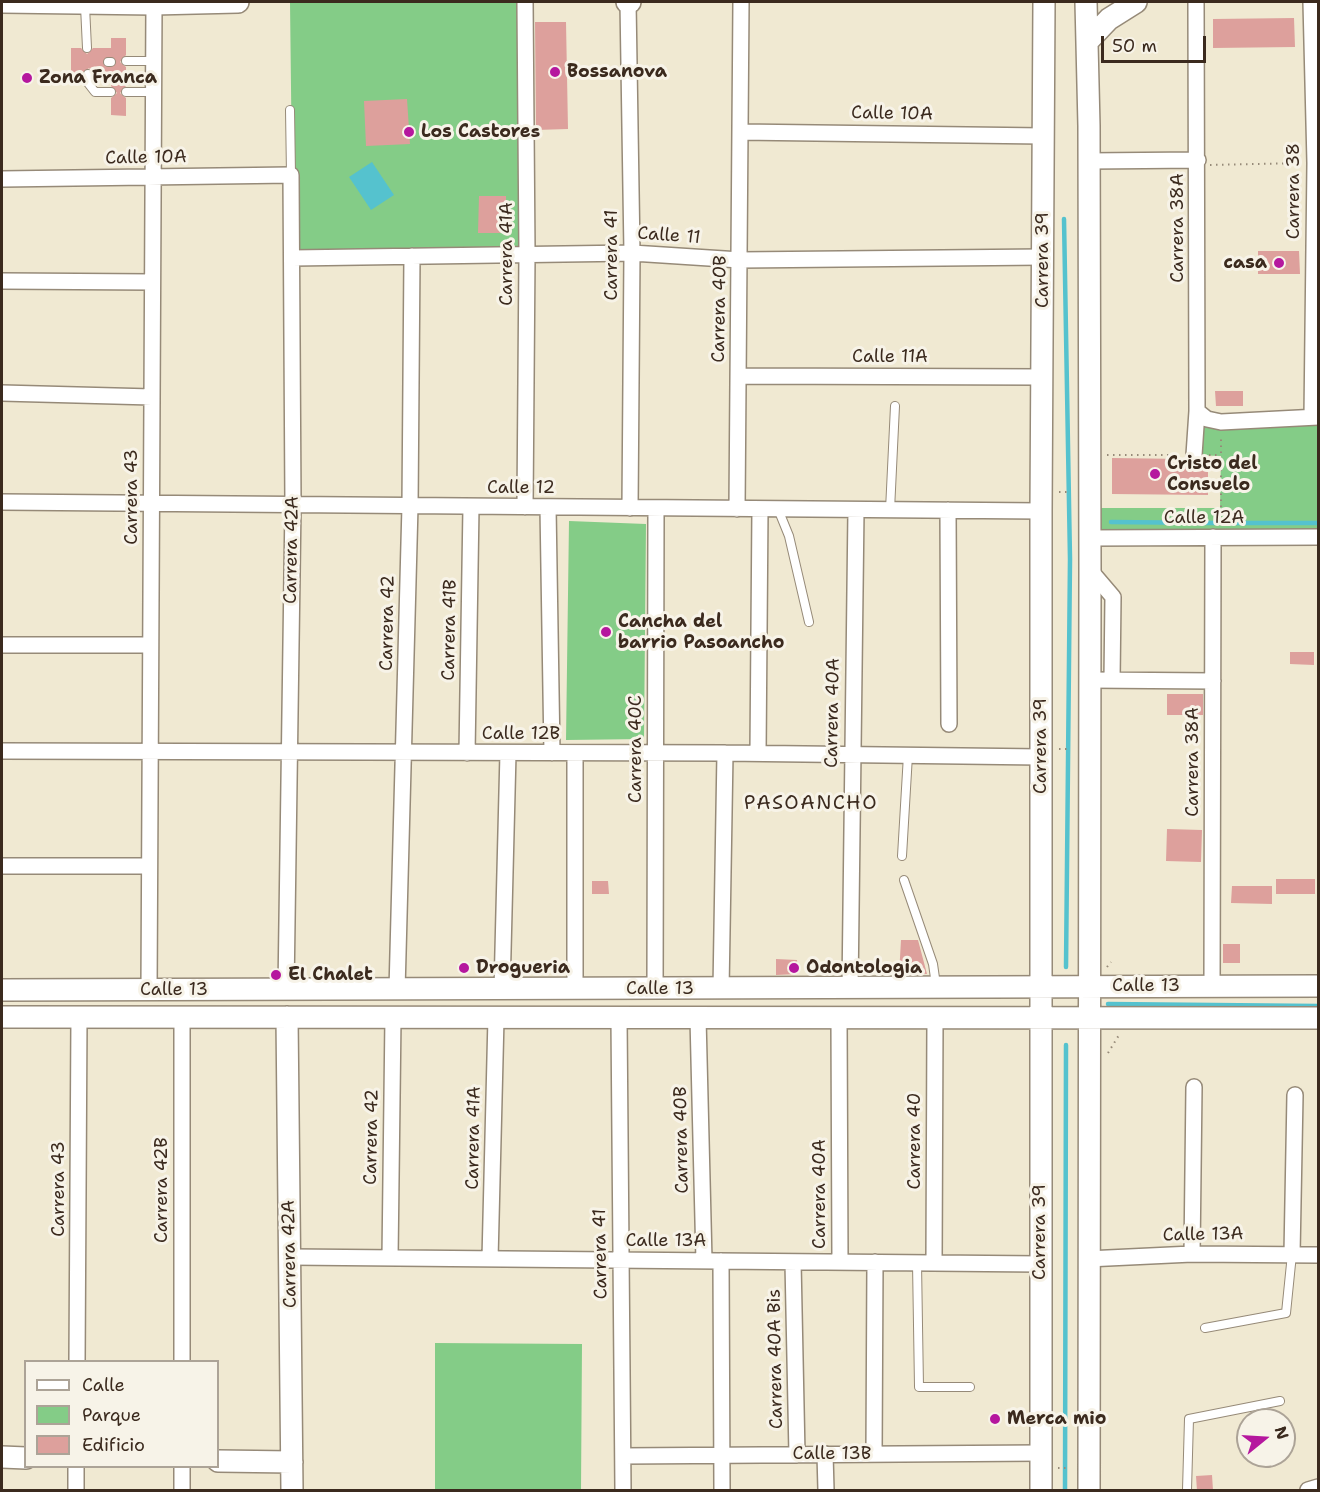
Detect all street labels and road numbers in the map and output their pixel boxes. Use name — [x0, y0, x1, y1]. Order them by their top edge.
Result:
street label: Calle 10A — [851, 102, 933, 126]
street label: Carrera 38 — [1283, 143, 1305, 239]
street label: Calle 10A — [105, 146, 187, 170]
street label: Carrera 38A — [1167, 173, 1189, 283]
street label: Carrera 41A — [496, 202, 518, 306]
street label: Carrera 41 — [601, 210, 623, 300]
street label: Carrera 39 — [1032, 212, 1054, 308]
street label: Calle 11 — [637, 223, 701, 249]
street label: Carrera 40B — [708, 255, 732, 363]
street label: Calle 11A — [852, 346, 928, 368]
street label: Carrera 43 — [121, 449, 143, 545]
street label: Calle 12 — [487, 477, 555, 499]
street label: Carrera 42A — [280, 496, 304, 604]
street label: Calle 12A — [1164, 507, 1244, 529]
street label: Carrera 42 — [376, 575, 400, 671]
street label: Carrera 41B — [438, 579, 462, 681]
street label: Carrera 40A — [821, 658, 845, 768]
street label: Carrera 40C — [625, 695, 647, 803]
street label: Carrera 39 — [1030, 698, 1052, 794]
street label: Carrera 38A — [1182, 707, 1204, 817]
street label: Calle 12B — [482, 723, 560, 745]
street label: Calle 13 — [1112, 975, 1180, 997]
street label: Calle 13 — [626, 978, 694, 1000]
street label: Calle 13 — [140, 979, 208, 1001]
street label: Carrera 41A — [462, 1086, 486, 1190]
street label: Carrera 40B — [670, 1086, 694, 1194]
street label: Carrera 42 — [360, 1089, 384, 1185]
street label: Carrera 40 — [904, 1093, 926, 1189]
street label: Carrera 42B — [151, 1137, 173, 1243]
street label: Carrera 40A — [809, 1139, 831, 1249]
street label: Carrera 43 — [48, 1141, 70, 1237]
street label: Carrera 39 — [1029, 1184, 1051, 1280]
street label: Carrera 42A — [278, 1200, 302, 1308]
street label: Carrera 41 — [589, 1208, 613, 1300]
street label: Calle 13A — [1162, 1223, 1244, 1247]
street label: Calle 13A — [626, 1230, 706, 1252]
street label: Carrera 40A Bis — [764, 1289, 788, 1429]
street label: Calle 13B — [793, 1443, 871, 1465]

